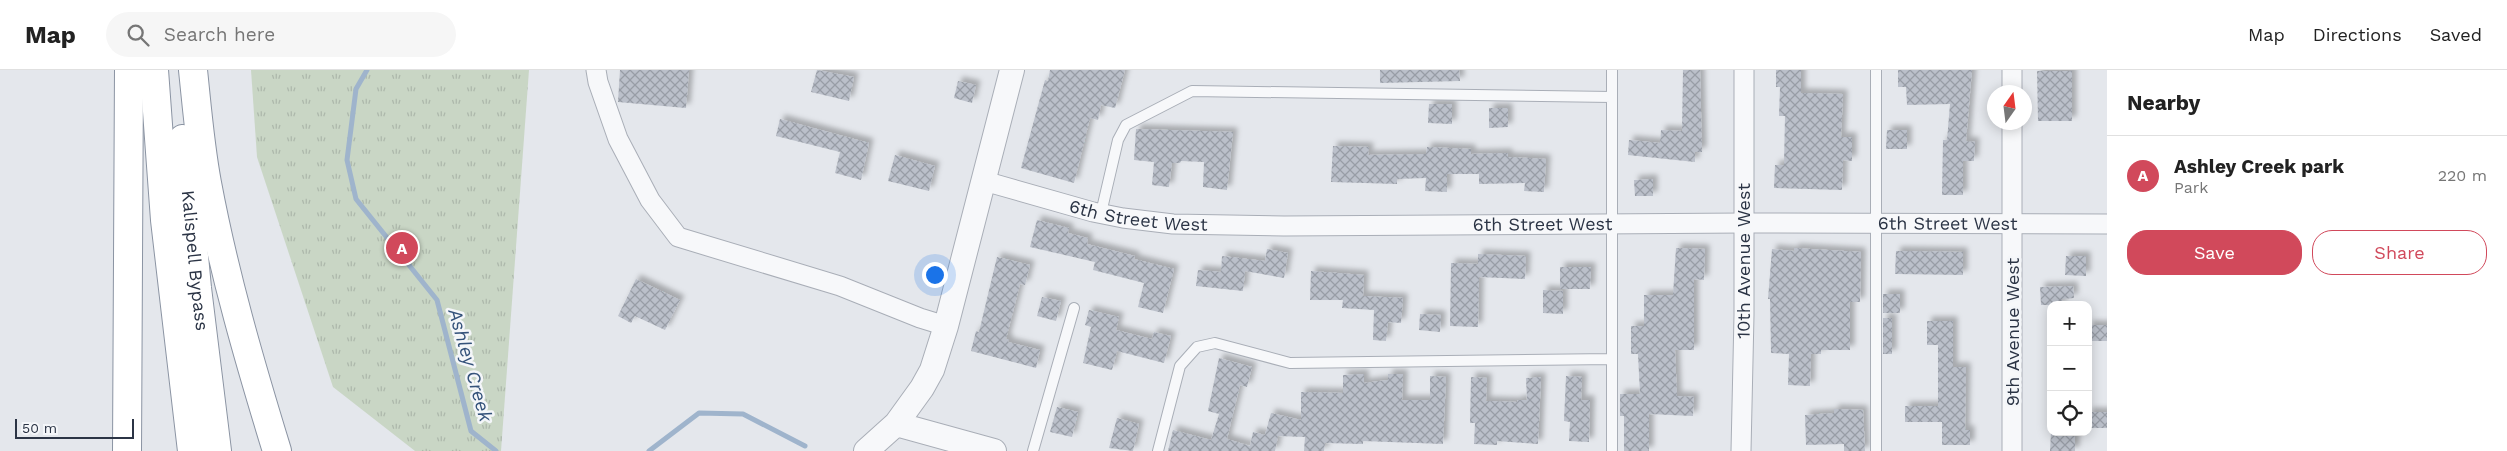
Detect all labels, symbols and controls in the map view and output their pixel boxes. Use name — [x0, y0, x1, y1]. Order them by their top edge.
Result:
search box — [106, 12, 456, 57]
text: Map — [25, 21, 76, 49]
icon: search — [124, 21, 152, 49]
text: Search here — [164, 23, 275, 46]
text: Map — [2248, 24, 2285, 45]
text: Directions — [2313, 24, 2402, 45]
text: Saved — [2430, 24, 2482, 45]
north arrow — [1987, 85, 2032, 130]
text: Nearby — [2127, 90, 2200, 115]
text: Ashley Creek park — [2174, 155, 2344, 178]
text: A — [2138, 166, 2148, 185]
text: 220 m — [2438, 166, 2487, 185]
text: Park — [2174, 178, 2208, 197]
street label: 10th Avenue West — [1732, 183, 1754, 339]
street label: Kalispell Bypass — [178, 189, 213, 332]
street label: 6th Street West — [1067, 195, 1208, 235]
street label: 6th Street West — [1878, 212, 2018, 234]
street label: 6th Street West — [1473, 213, 1613, 235]
pin: A — [386, 229, 418, 267]
button: Save — [2127, 230, 2302, 275]
button: Share — [2312, 230, 2487, 275]
street label: 9th Avenue West — [2002, 257, 2023, 406]
your location — [922, 262, 948, 288]
map controls — [2047, 301, 2092, 436]
button: + — [2047, 301, 2092, 346]
water label: Ashley Creek — [443, 305, 498, 425]
button: − — [2047, 346, 2092, 391]
button: locate — [2047, 391, 2092, 436]
scale bar — [15, 416, 134, 439]
text: 50 m — [22, 420, 57, 436]

